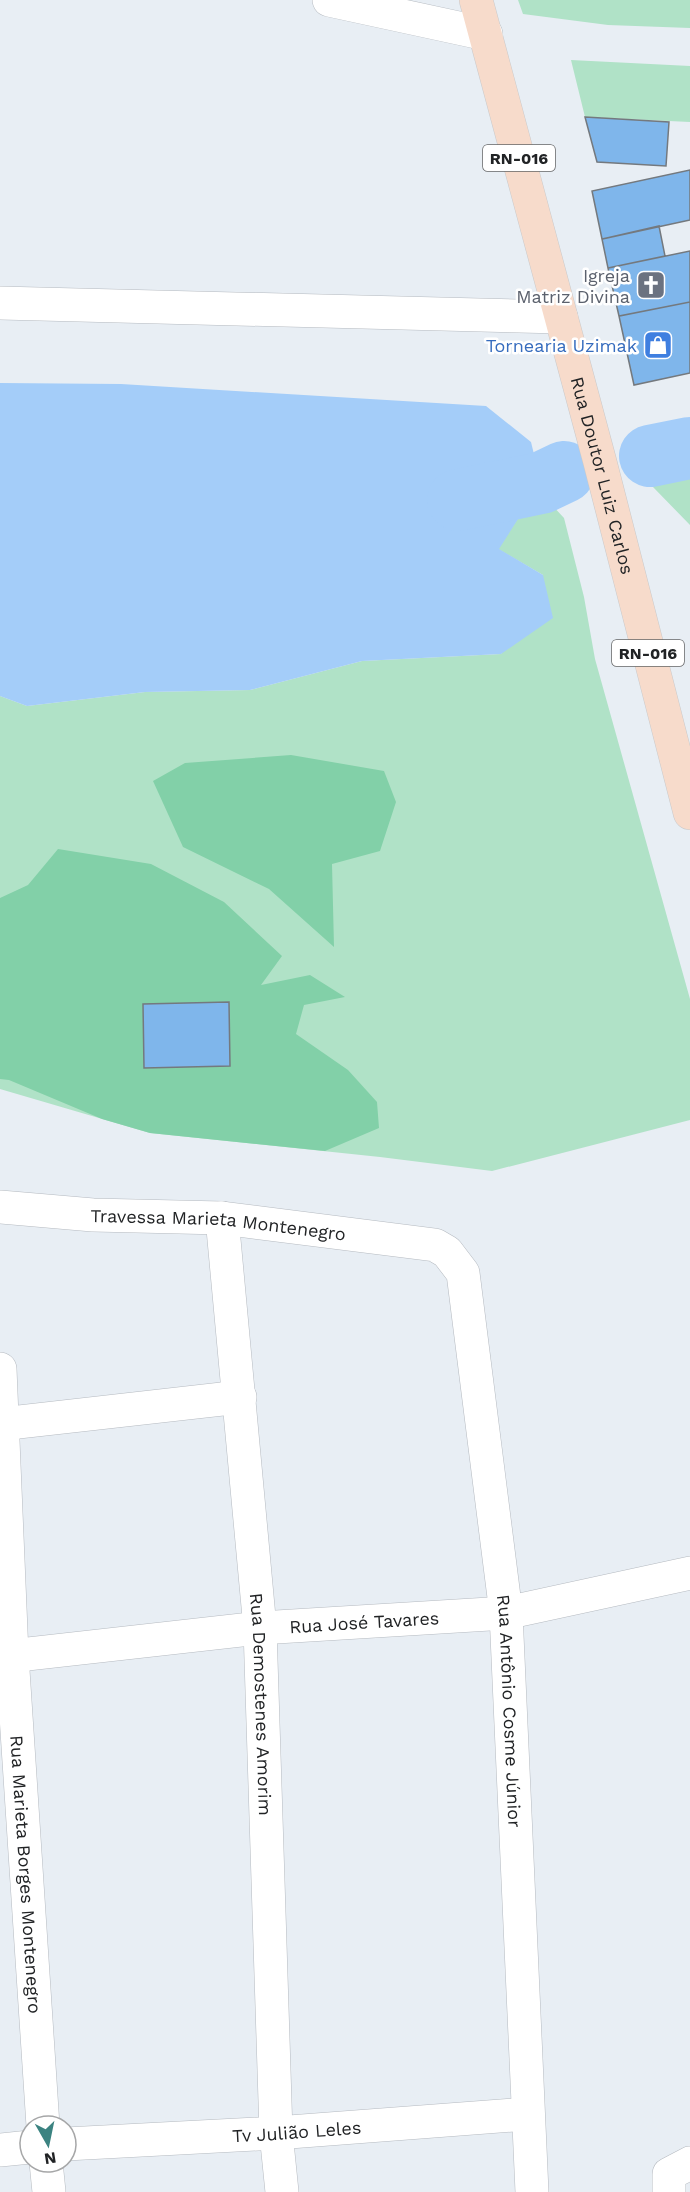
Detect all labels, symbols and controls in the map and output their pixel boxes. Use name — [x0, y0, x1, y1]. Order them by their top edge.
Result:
road number: RN-016 — [483, 145, 555, 171]
place label: Igreja Matriz Divina — [516, 265, 630, 307]
church icon: Igreja Matriz Divina — [635, 269, 667, 301]
shop icon: Tornearia Uzimak — [642, 329, 674, 361]
place label: Tornearia Uzimak — [486, 335, 637, 356]
street label: Rua Doutor Luiz Carlos — [567, 374, 639, 576]
road number: RN-016 — [612, 640, 684, 666]
street label: Travessa Marieta Montenegro — [90, 1204, 347, 1244]
street label: Rua Demostenes Amorim — [246, 1592, 276, 1816]
street label: Rua Antônio Cosme Júnior — [493, 1593, 526, 1828]
street label: Rua José Tavares — [289, 1607, 440, 1637]
street label: Rua Marieta Borges Montenegro — [7, 1734, 46, 2014]
north arrow — [18, 2114, 78, 2174]
street label: Tv Julião Leles — [232, 2116, 362, 2146]
text: N — [43, 2148, 58, 2169]

